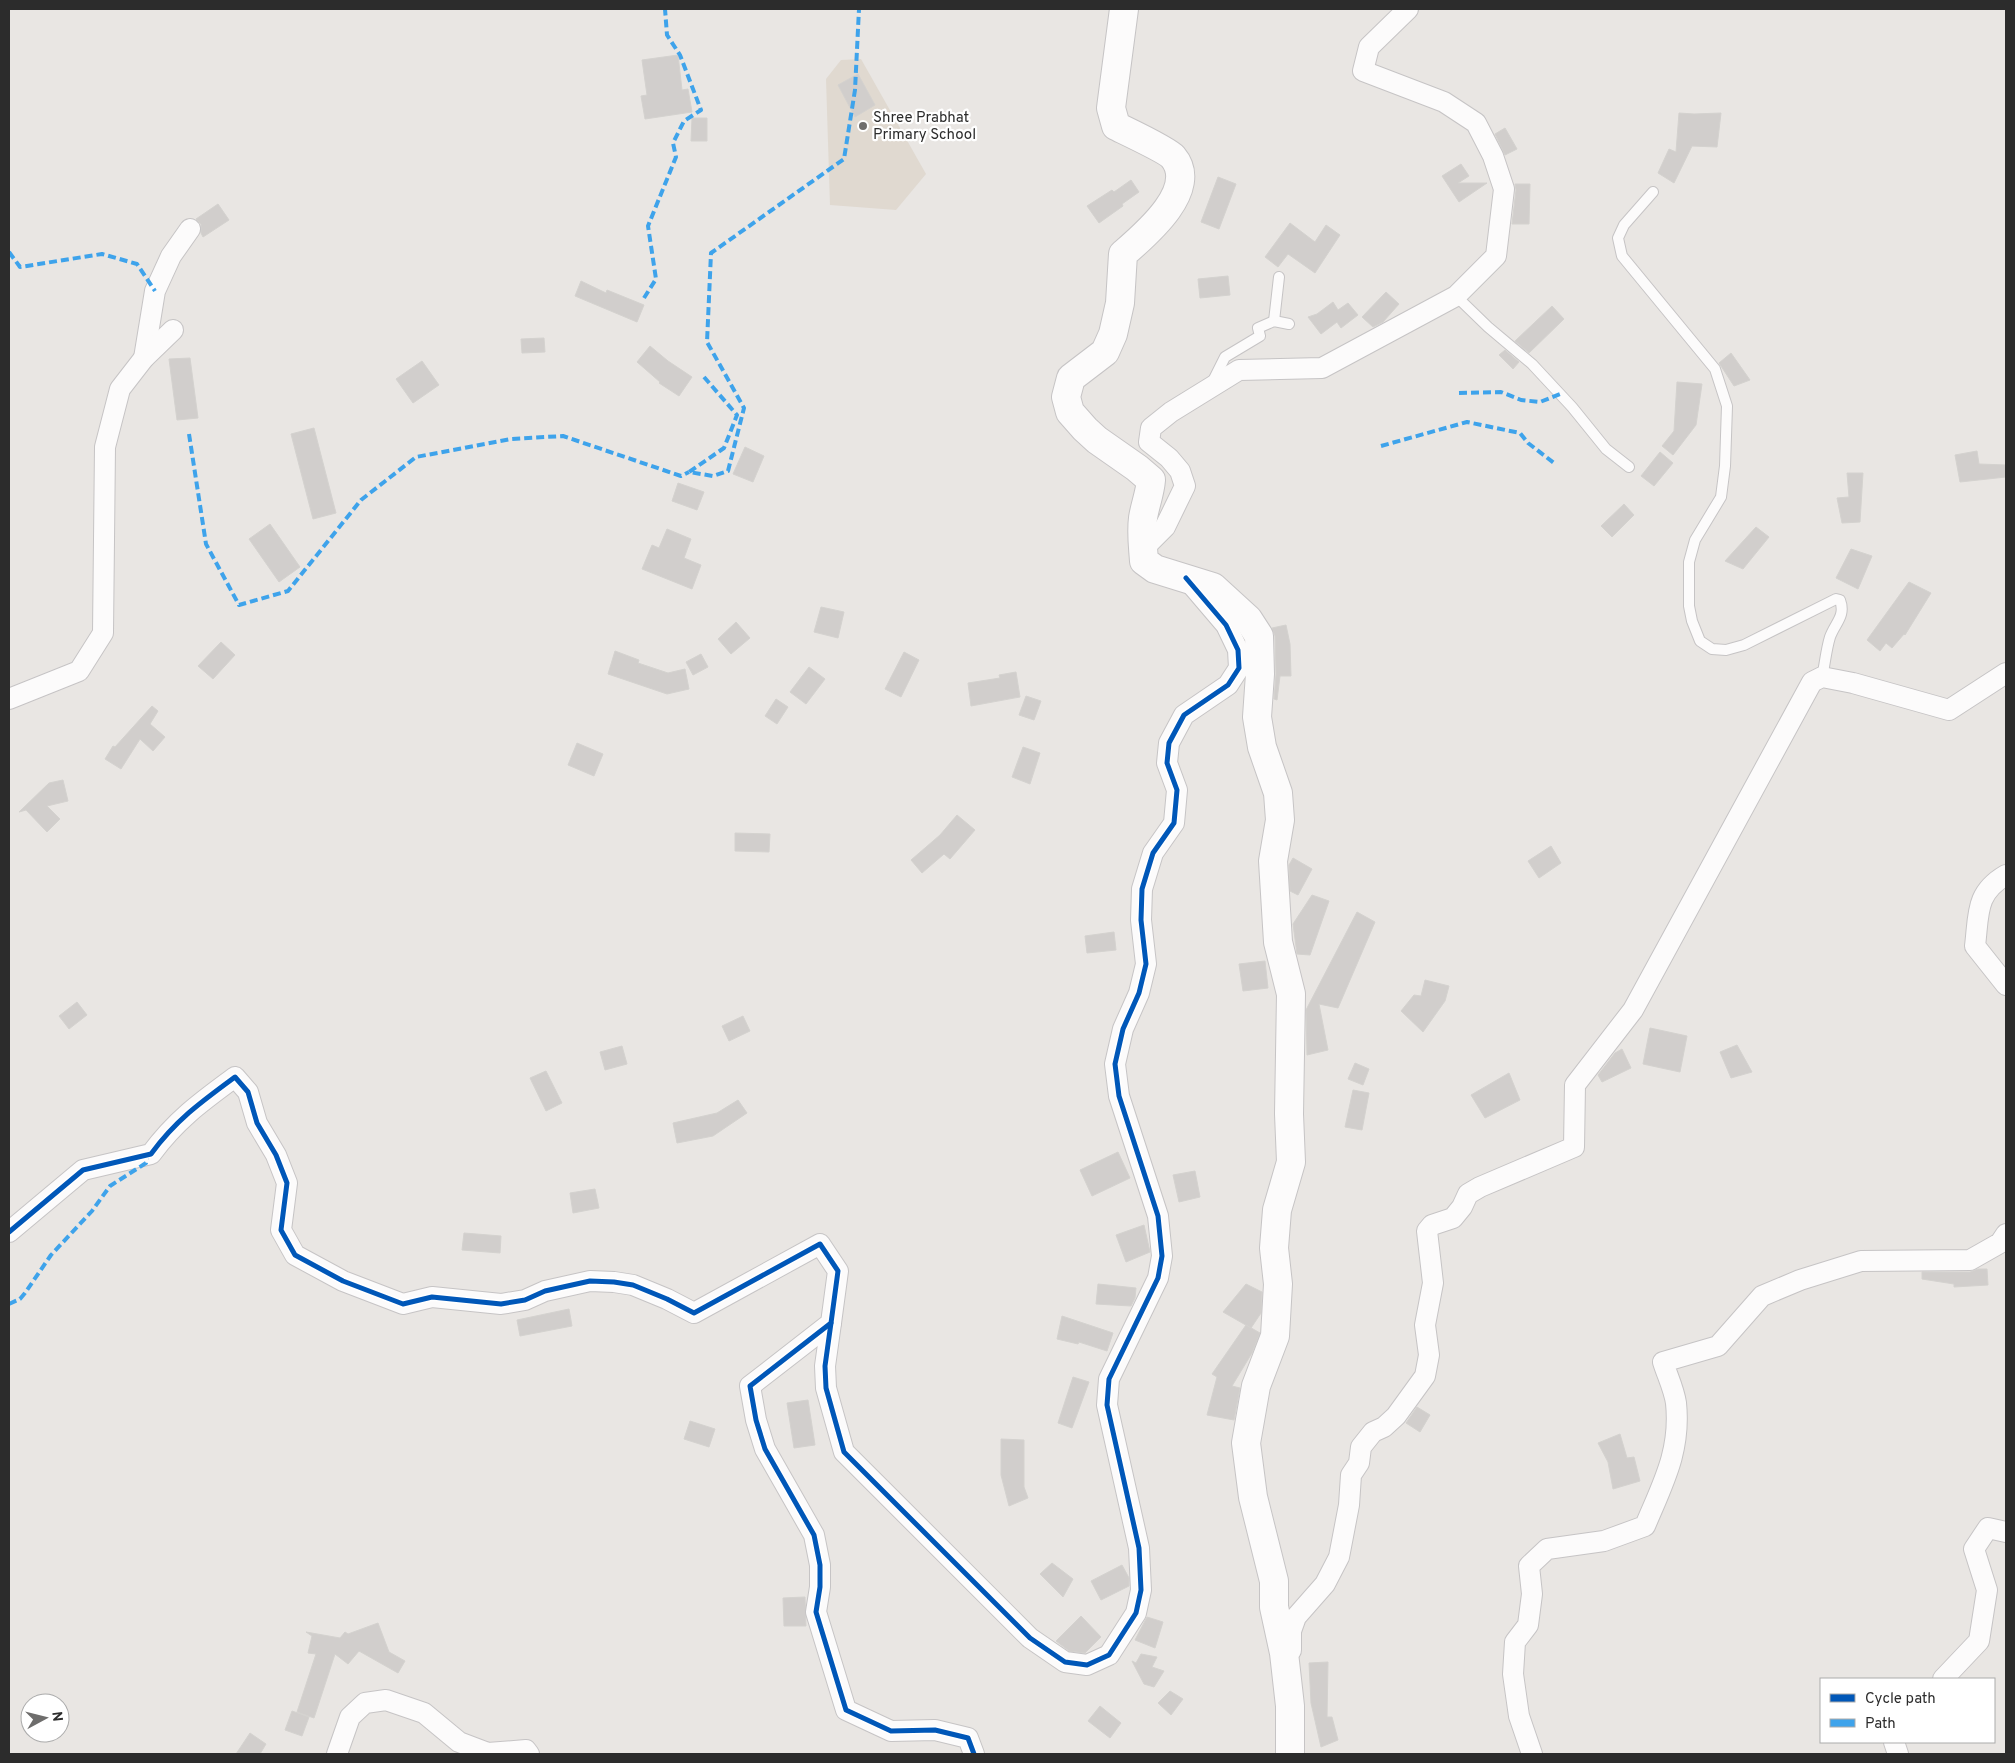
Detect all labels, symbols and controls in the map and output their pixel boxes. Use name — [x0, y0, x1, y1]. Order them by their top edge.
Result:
place label: Shree Prabhat Primary School — [873, 109, 976, 145]
marker: Shree Prabhat Primary School — [857, 120, 869, 132]
legend — [1820, 1678, 1995, 1743]
text: Cycle path — [1865, 1690, 1936, 1709]
north arrow — [20, 1693, 70, 1743]
text: N — [47, 1711, 65, 1723]
text: Path — [1865, 1715, 1896, 1734]

